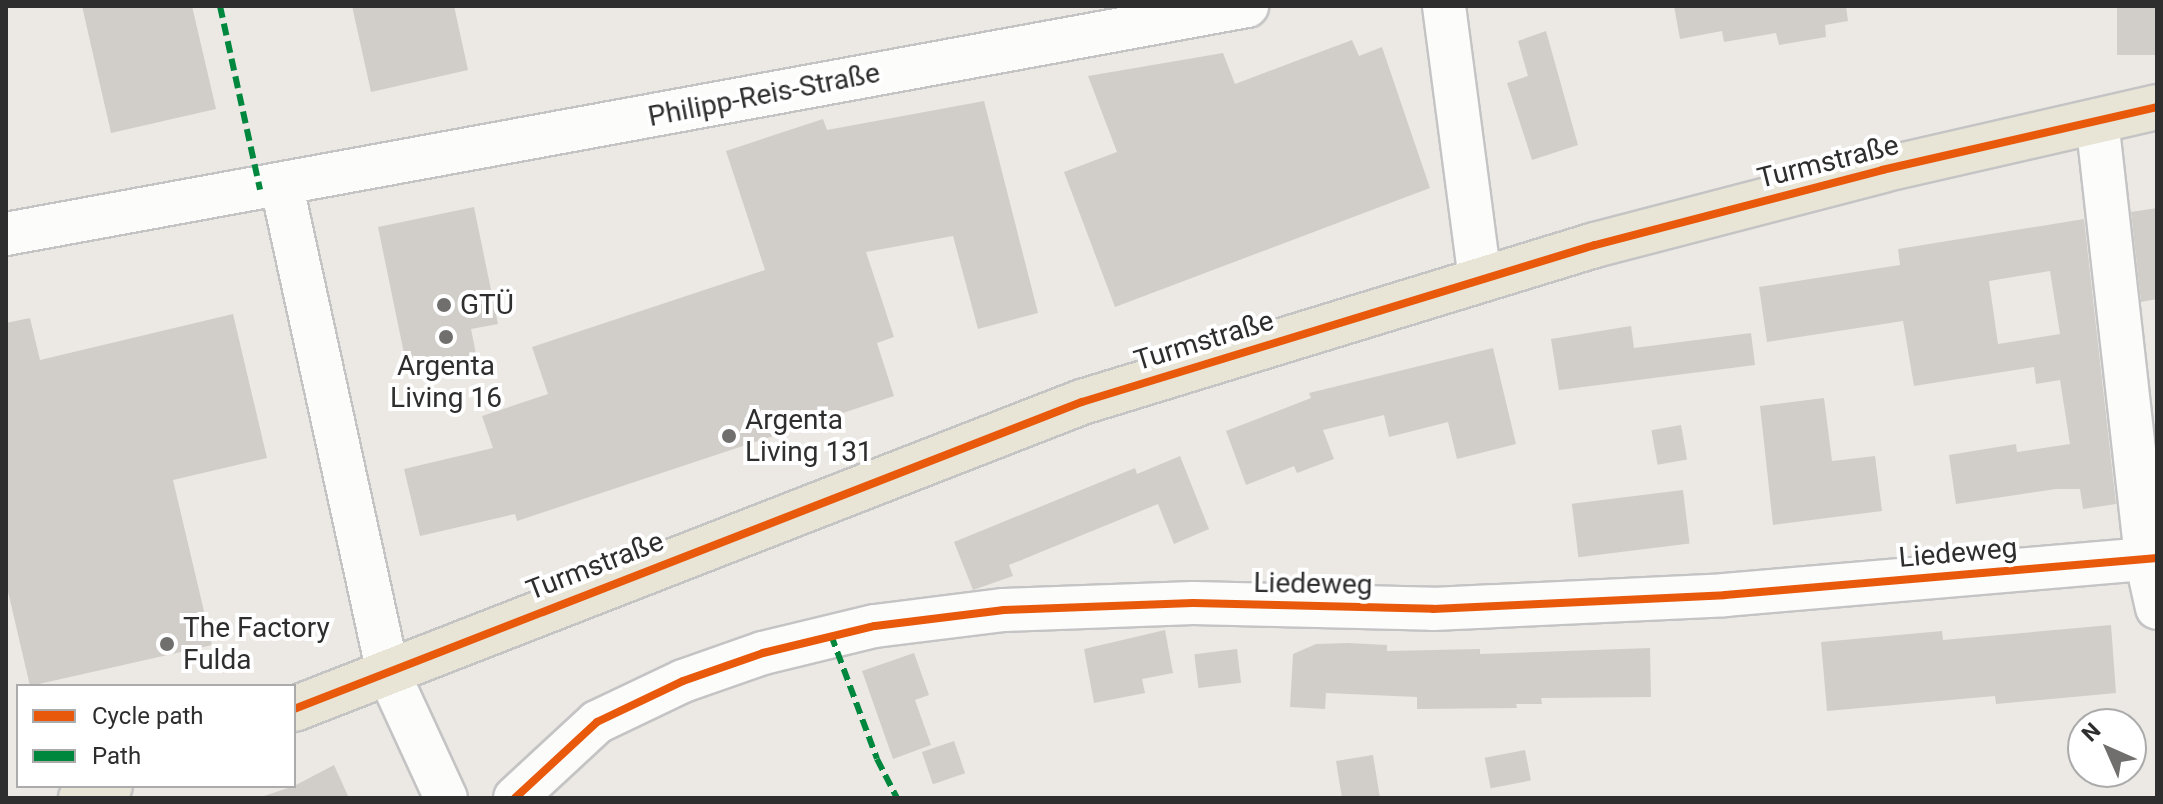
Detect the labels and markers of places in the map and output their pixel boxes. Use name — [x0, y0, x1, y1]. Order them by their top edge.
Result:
place label: GTÜ — [460, 288, 514, 322]
marker: GTÜ — [435, 296, 453, 314]
marker: Argenta Living 16 — [437, 328, 455, 346]
place label: Argenta Living 16 — [390, 349, 502, 415]
place label: Argenta Living 131 — [745, 403, 873, 469]
marker: Argenta Living 131 — [720, 427, 738, 445]
place label: The Factory Fulda — [183, 611, 330, 677]
marker: The Factory Fulda — [158, 635, 176, 653]

